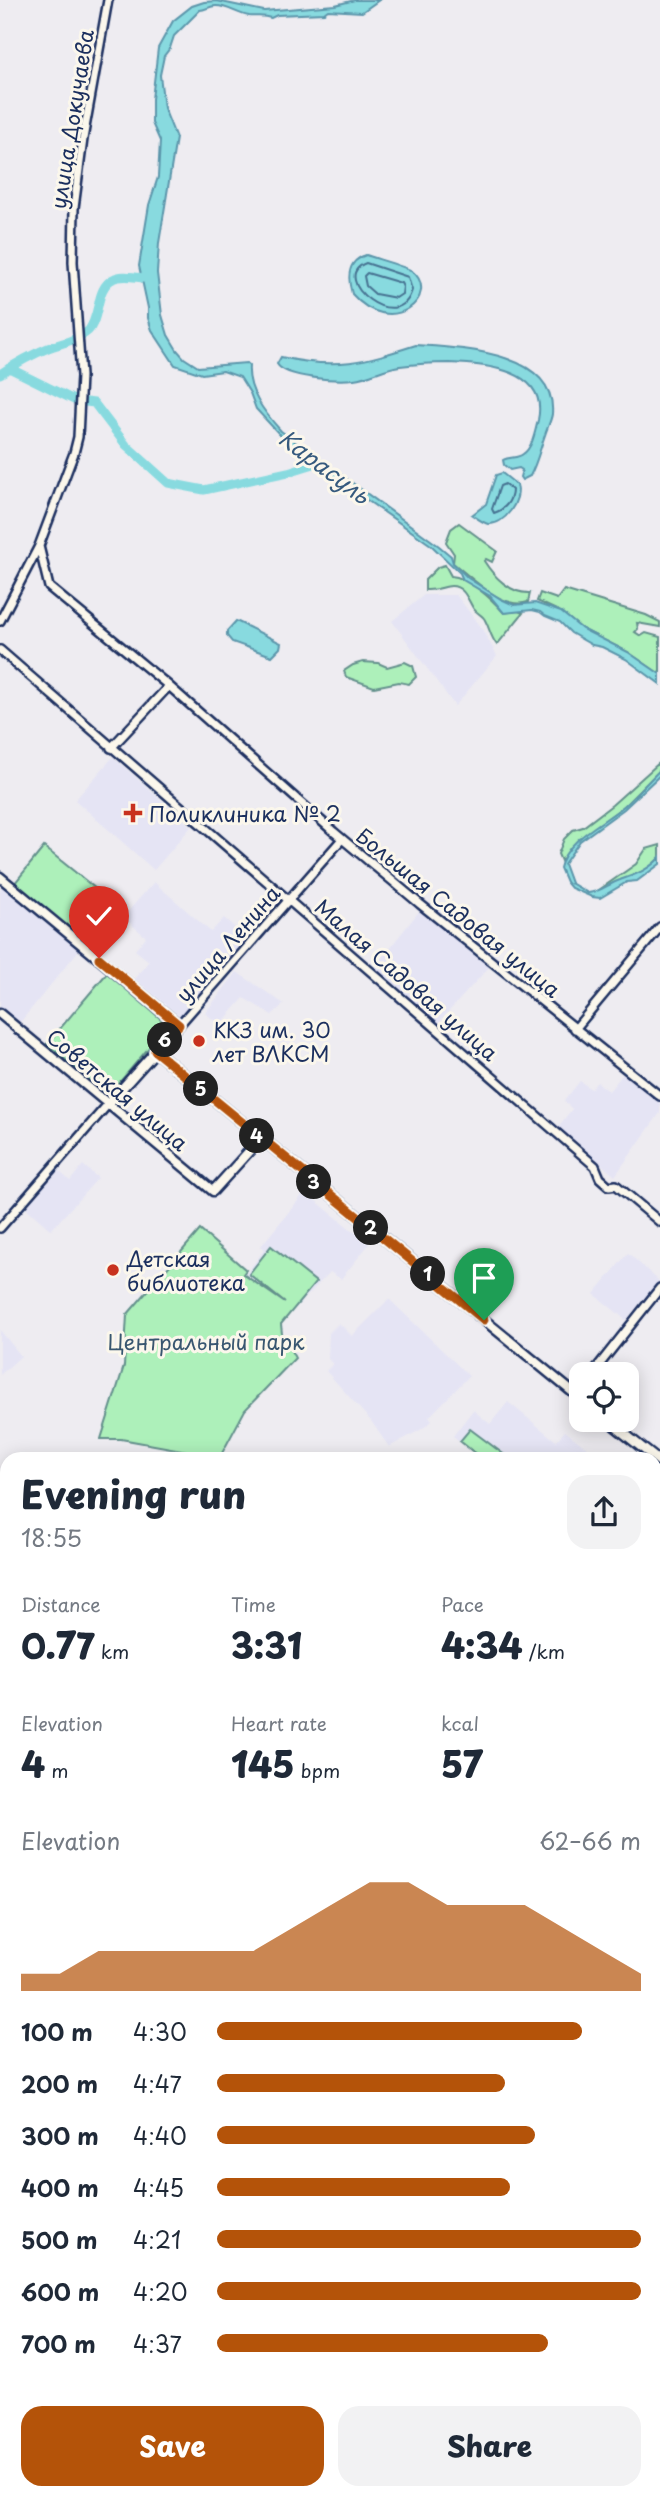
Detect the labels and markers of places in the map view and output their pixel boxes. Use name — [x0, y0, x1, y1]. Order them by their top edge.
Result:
place label: Поликлиника № 2 — [149, 797, 341, 829]
marker: Поликлиника № 2 — [123, 803, 143, 823]
pin — [69, 886, 129, 958]
place label: ККЗ им. 30 лет ВЛКСМ — [212, 1013, 331, 1069]
pin: 6 — [148, 1023, 182, 1058]
marker: ККЗ им. 30 лет ВЛКСМ — [191, 1033, 207, 1049]
pin: 5 — [184, 1072, 218, 1106]
pin: 4 — [240, 1118, 274, 1154]
pin: 3 — [296, 1164, 332, 1200]
pin: 2 — [354, 1210, 388, 1246]
place label: Детская библиотека — [126, 1242, 245, 1298]
pin — [454, 1248, 514, 1320]
pin: 1 — [410, 1256, 446, 1292]
marker: Детская библиотека — [105, 1262, 121, 1278]

